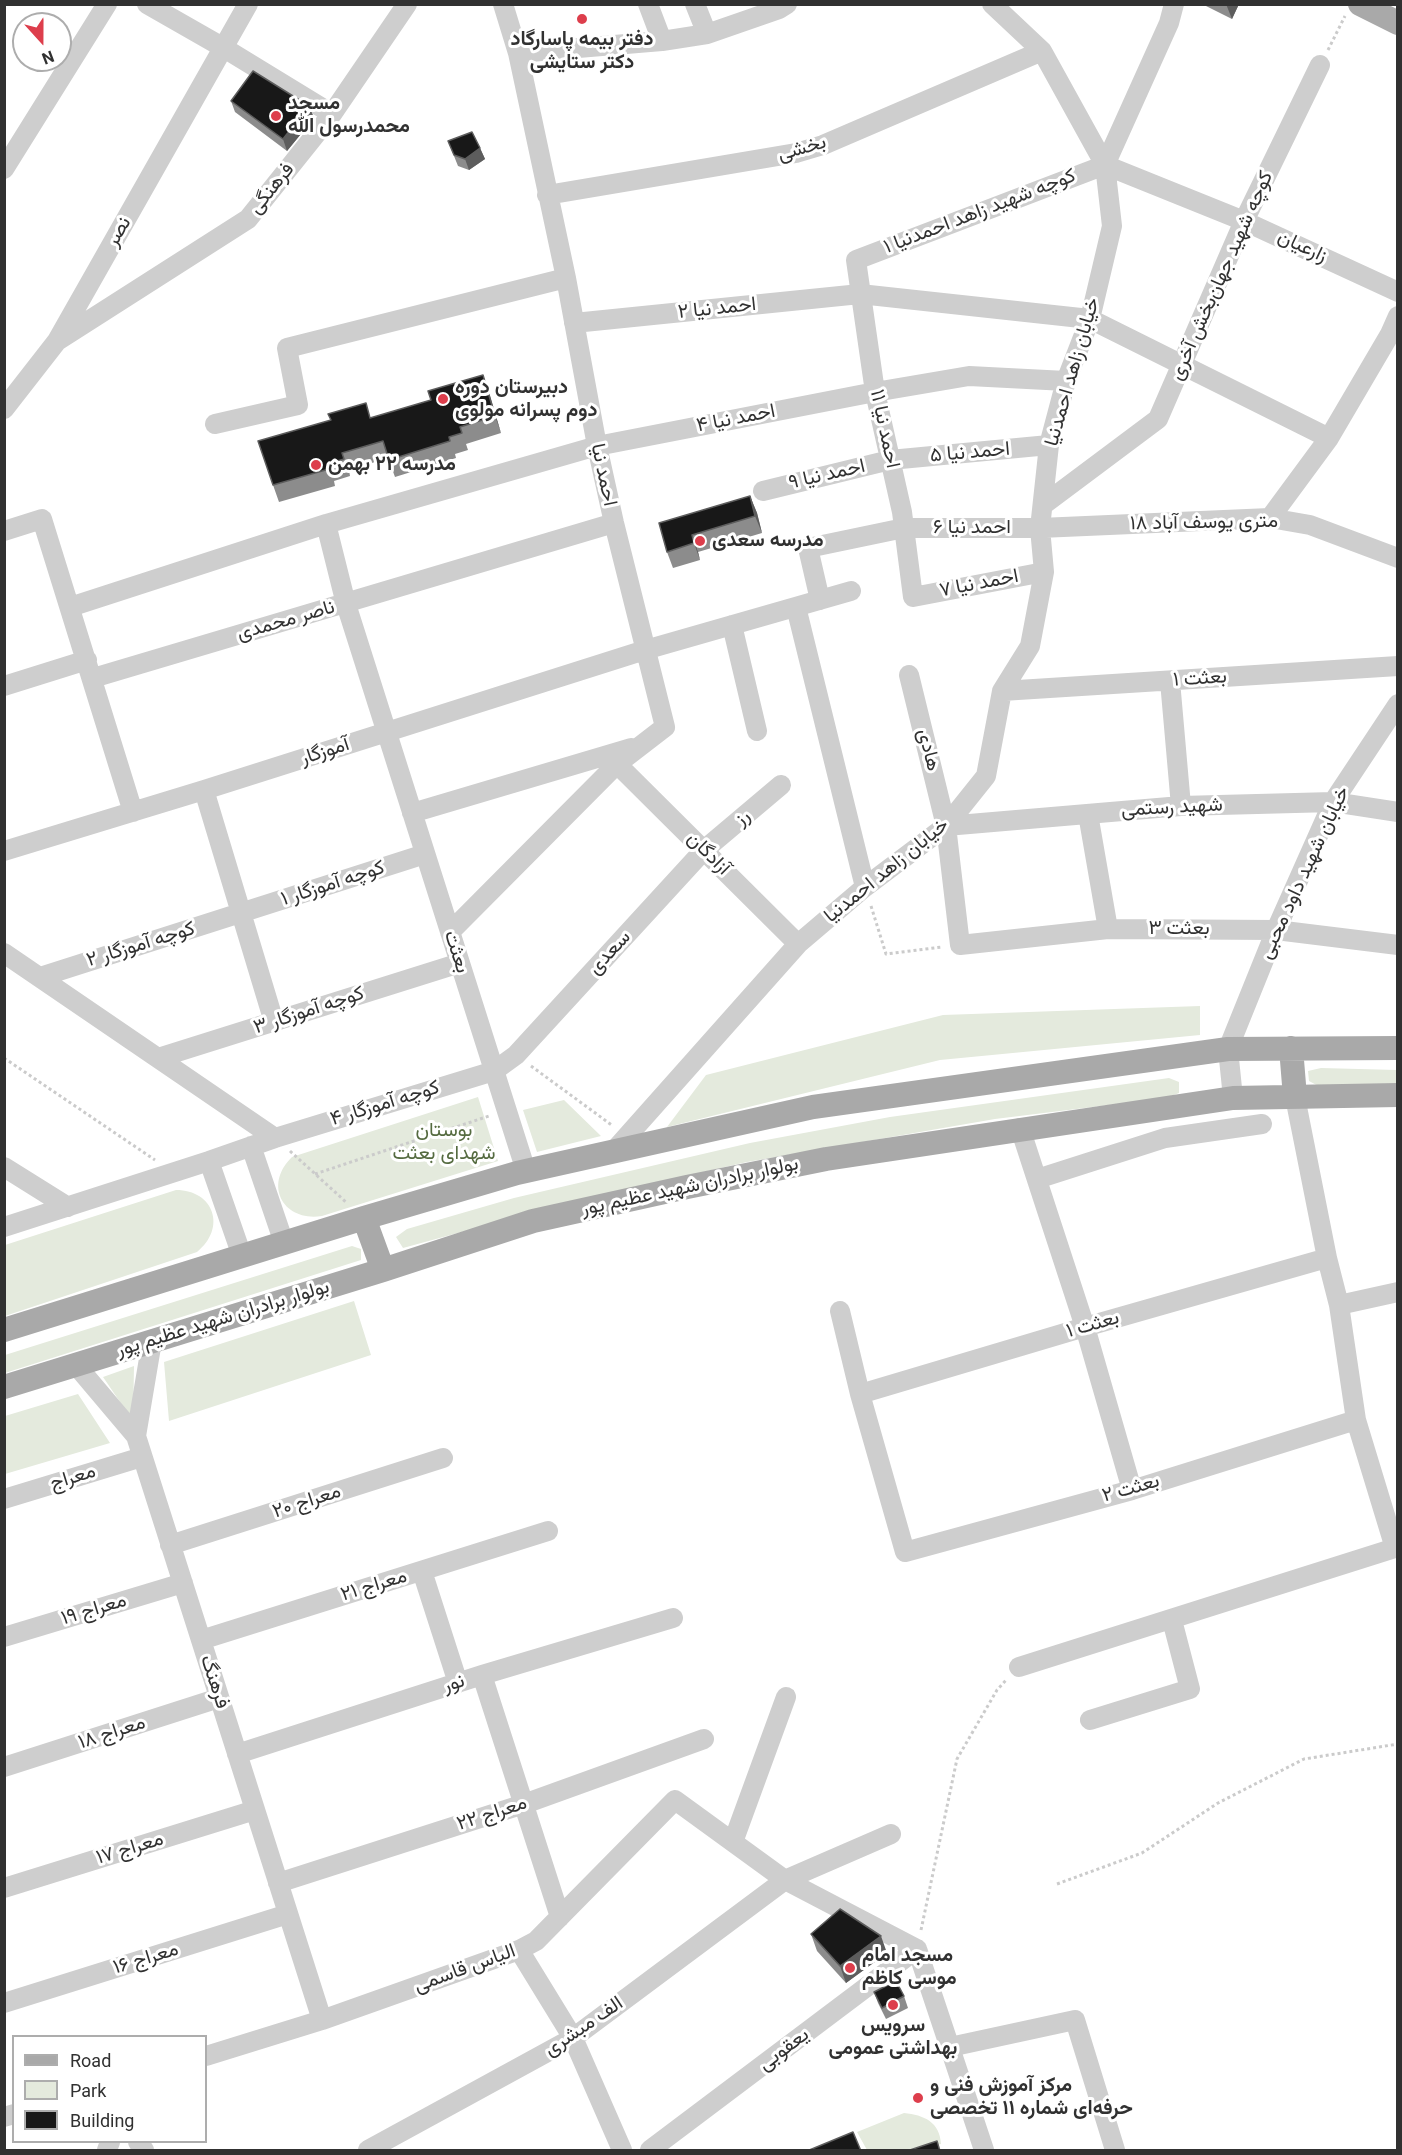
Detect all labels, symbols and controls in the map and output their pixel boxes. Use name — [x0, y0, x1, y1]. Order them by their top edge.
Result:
north arrow — [12, 12, 72, 72]
marker: دفتر بیمه پاسارگاد دکتر ستایشی — [575, 12, 589, 26]
place label: دفتر بیمه پاسارگاد دکتر ستایشی — [510, 28, 654, 75]
text: N — [39, 47, 57, 68]
place label: مسجد محمدرسول الله — [288, 92, 410, 139]
marker: مسجد محمدرسول الله — [269, 109, 283, 123]
street label: بخشی — [775, 131, 829, 167]
street label: فرهنگی — [244, 158, 300, 220]
street label: کوچه شهید زاهد احمدنیا ۱ — [881, 164, 1079, 260]
street label: کوچه شهید جهان‌بخش آخری — [1165, 168, 1279, 384]
street label: نصر — [101, 213, 137, 251]
street label: زارعیان — [1273, 225, 1331, 269]
street label: احمد نیا ۲ — [677, 293, 757, 325]
street label: خیابان زاهد احمدنیا — [1040, 295, 1106, 449]
place label: دبیرستان دوره دوم پسرانه مولوی — [455, 376, 597, 423]
street label: احمد نیا ۱۱ — [864, 387, 904, 471]
marker: دبیرستان دوره دوم پسرانه مولوی — [436, 392, 450, 406]
street label: احمد نیا ۴ — [695, 400, 777, 438]
street label: احمد نیا ۵ — [929, 438, 1011, 468]
street label: احمد نیا — [585, 442, 621, 508]
place label: مدرسه ۲۲ بهمن — [328, 453, 456, 477]
street label: احمد نیا ۹ — [786, 455, 868, 495]
marker: مدرسه ۲۲ بهمن — [309, 458, 323, 472]
street label: ۱۸ متری یوسف آباد — [1130, 510, 1278, 536]
street label: احمد نیا ۶ — [933, 516, 1011, 540]
place label: مدرسه سعدی — [712, 529, 824, 553]
marker: مدرسه سعدی — [693, 534, 707, 548]
street label: احمد نیا ۷ — [937, 565, 1021, 603]
street label: ناصر محمدی — [234, 596, 338, 646]
street label: بعثت ۱ — [1172, 665, 1228, 693]
street label: هادی — [911, 726, 945, 774]
street label: آموزگار — [297, 733, 353, 771]
street label: خیابان شهید داود محبی — [1254, 783, 1356, 963]
street label: شهید رستمی — [1121, 793, 1223, 823]
street label: رز — [730, 805, 756, 831]
street label: خیابان زاهد احمدنیا — [820, 813, 954, 929]
street label: آزادگان — [681, 827, 735, 881]
street label: کوچه آموزگار ۱ — [278, 856, 388, 912]
street label: کوچه آموزگار ۲ — [84, 917, 198, 973]
street label: بعثت ۳ — [1148, 917, 1210, 941]
street label: سعدی — [584, 926, 636, 980]
street label: بعثت — [438, 928, 474, 976]
street label: کوچه آموزگار ۳ — [251, 982, 367, 1040]
street label: کوچه آموزگار ۴ — [327, 1076, 443, 1132]
park label: بوستان شهدای بعثت — [392, 1119, 496, 1166]
street label: بولوار برادران شهید عظیم‌ پور — [579, 1152, 801, 1222]
street label: بولوار برادران شهید عظیم‌ پور — [114, 1275, 332, 1363]
street label: بعثت ۱ — [1064, 1306, 1122, 1344]
street label: معراج — [47, 1460, 99, 1496]
street label: بعثت ۲ — [1100, 1469, 1162, 1509]
street label: معراج ۲۰ — [270, 1480, 344, 1524]
street label: معراج ۲۱ — [338, 1565, 410, 1607]
street label: معراج ۱۹ — [59, 1589, 129, 1631]
street label: فرهنگ — [194, 1652, 234, 1712]
street label: نور — [440, 1669, 468, 1699]
street label: معراج ۱۸ — [75, 1711, 149, 1755]
street label: معراج ۲۲ — [454, 1791, 530, 1837]
street label: معراج ۱۷ — [94, 1827, 166, 1871]
street label: معراج ۱۶ — [110, 1938, 182, 1980]
street label: الیاس قاسمی — [411, 1940, 519, 1998]
place label: مسجد امام موسی کاظم — [862, 1944, 957, 1991]
marker: مسجد امام موسی کاظم — [843, 1961, 857, 1975]
street label: الف مبشری — [540, 1992, 628, 2062]
marker: سرویس بهداشتی عمومی — [886, 1998, 900, 2012]
place label: سرویس بهداشتی عمومی — [829, 2014, 957, 2061]
street label: یعقوبی — [754, 2023, 814, 2077]
legend — [12, 2035, 207, 2143]
text: Road — [70, 2050, 111, 2071]
place label: مرکز آموزش فنی و حرفه‌ای شماره ۱۱ تخصصی — [930, 2074, 1133, 2121]
text: Park — [70, 2080, 106, 2101]
marker: مرکز آموزش فنی و حرفه‌ای شماره ۱۱ تخصصی — [911, 2091, 925, 2105]
text: Building — [70, 2110, 134, 2131]

